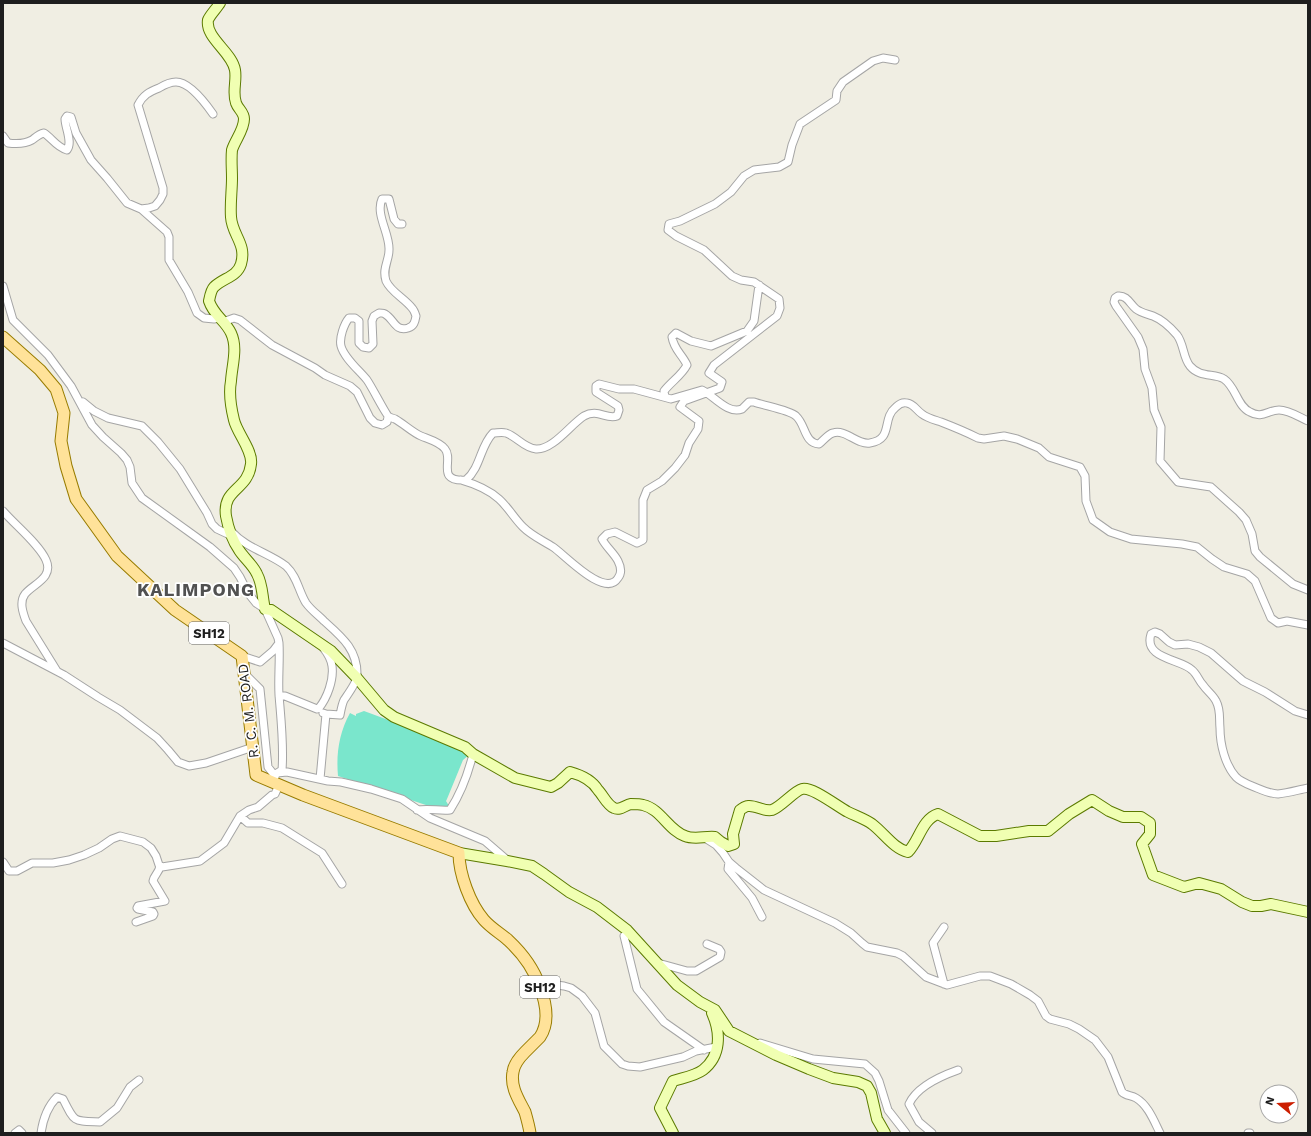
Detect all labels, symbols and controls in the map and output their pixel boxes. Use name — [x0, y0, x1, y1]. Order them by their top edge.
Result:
district label: KALIMPONG — [137, 579, 255, 600]
road number: SH12 — [189, 622, 229, 644]
street label: R. C. M. ROAD — [234, 663, 262, 759]
road number: SH12 — [520, 976, 560, 998]
north arrow — [1259, 1084, 1299, 1124]
text: N — [1263, 1095, 1277, 1107]

